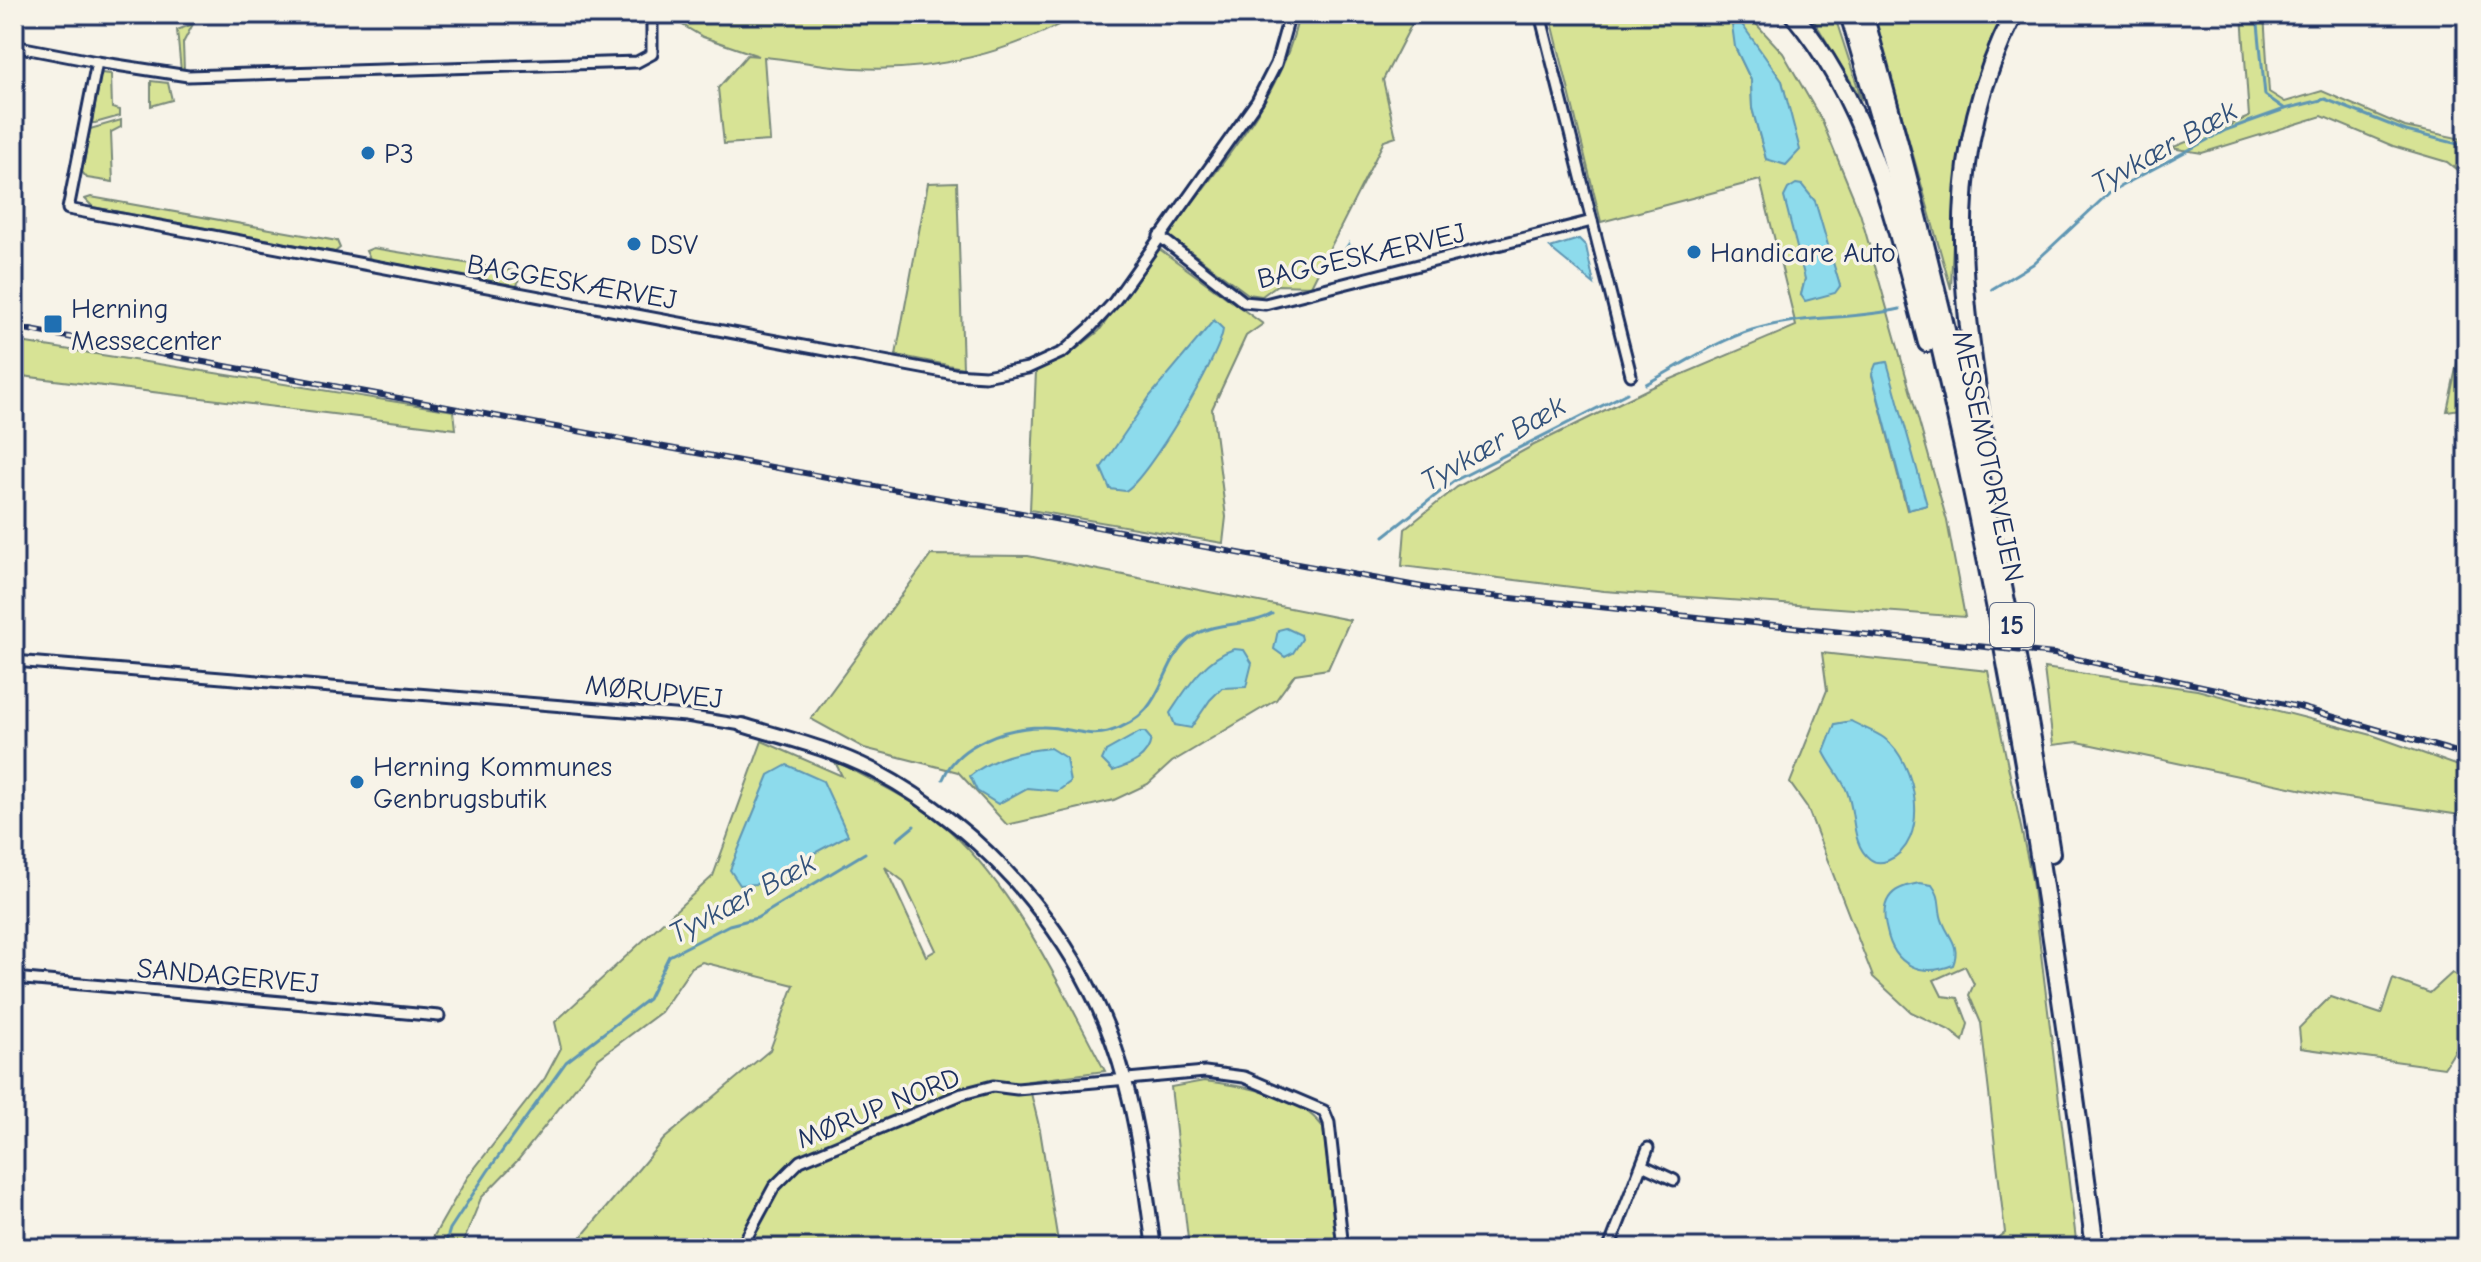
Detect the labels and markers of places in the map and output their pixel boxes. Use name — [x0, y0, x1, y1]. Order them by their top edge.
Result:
place label: P3 — [384, 138, 414, 170]
marker: P3 — [359, 144, 377, 162]
place label: DSV — [650, 229, 698, 261]
marker: DSV — [625, 235, 643, 253]
place label: Handicare Auto — [1710, 237, 1896, 269]
marker: Handicare Auto — [1685, 243, 1703, 261]
place label: Herning Messecenter — [71, 293, 221, 357]
marker: Herning Messecenter — [42, 313, 64, 335]
place label: Herning Kommunes Genbrugsbutik — [373, 751, 612, 815]
marker: Herning Kommunes Genbrugsbutik — [348, 773, 366, 791]

